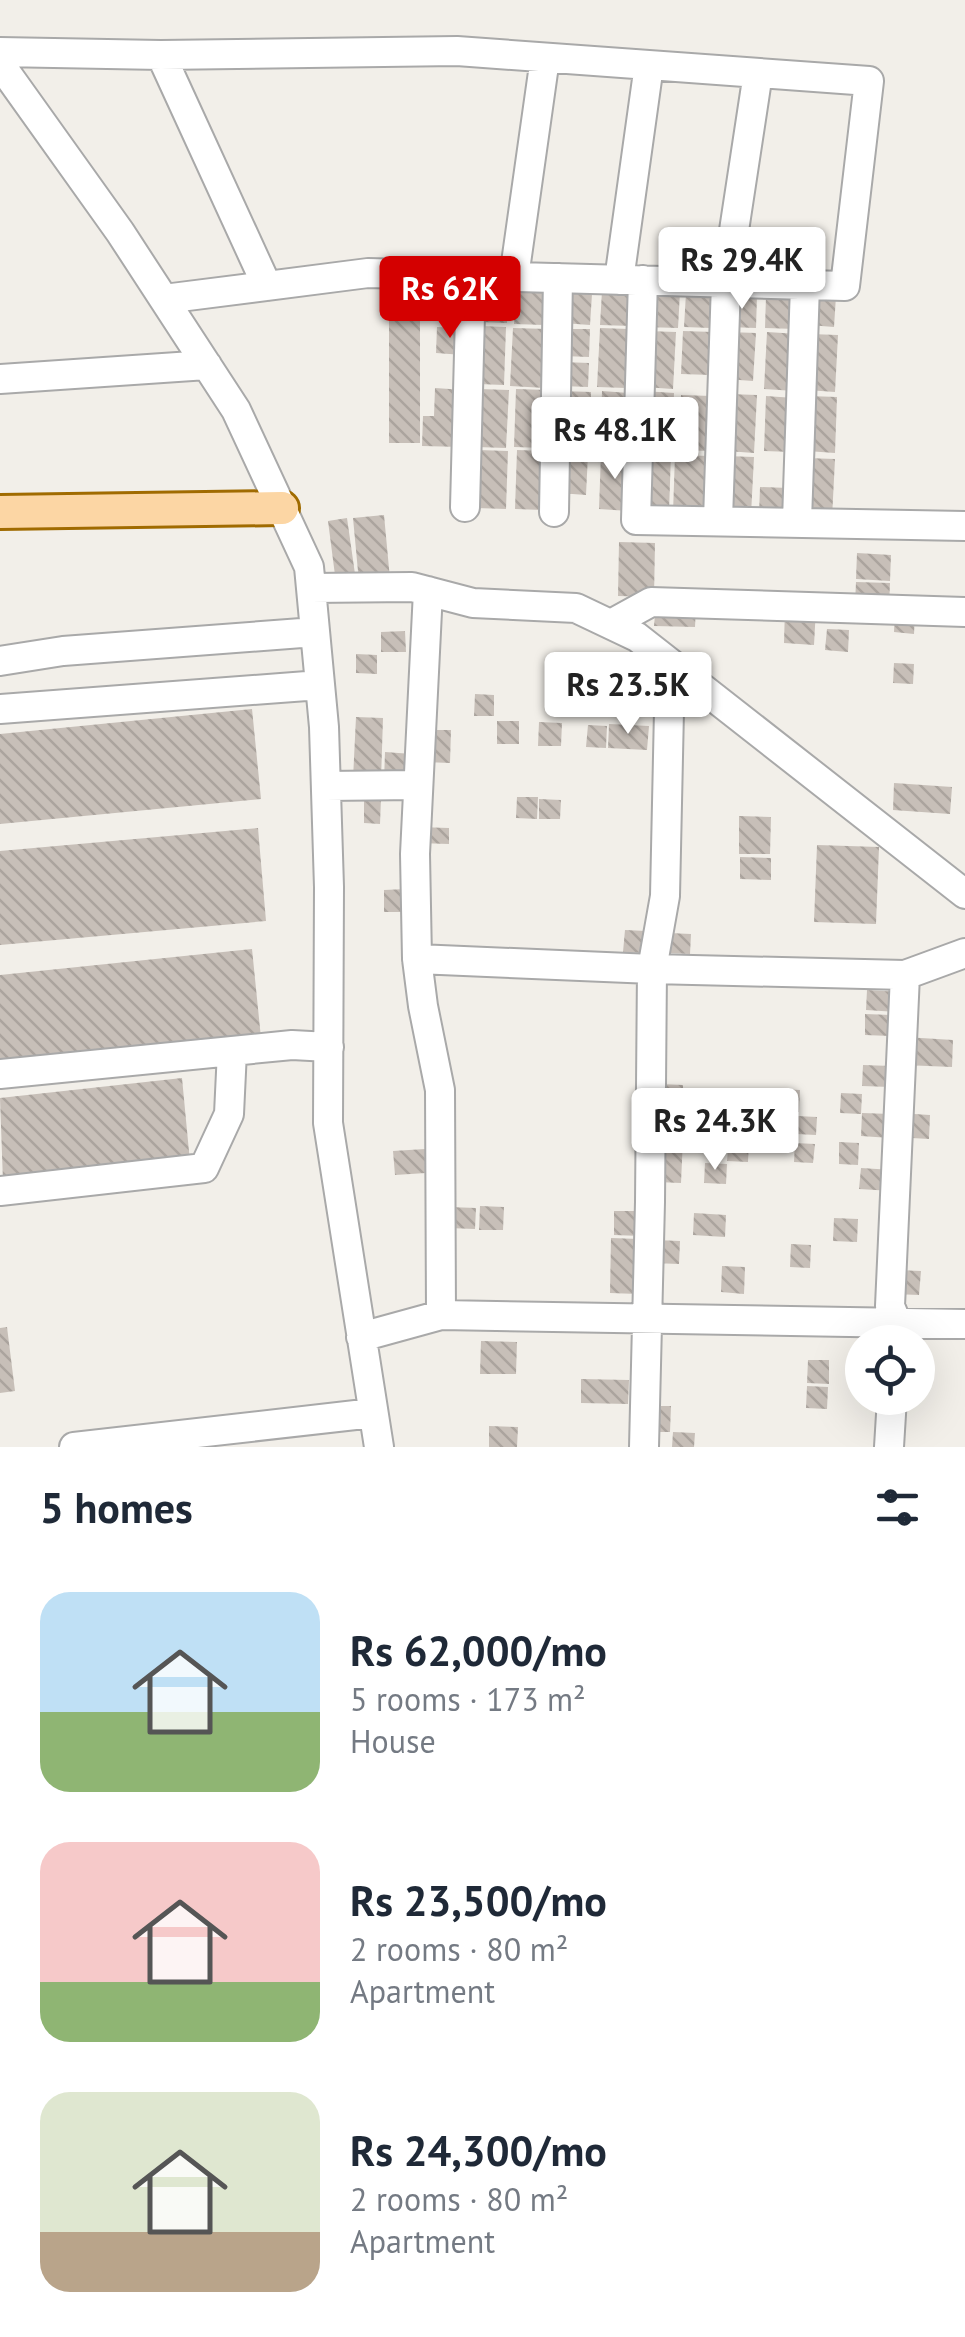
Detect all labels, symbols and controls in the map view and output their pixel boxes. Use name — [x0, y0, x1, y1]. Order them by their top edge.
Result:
pin: Rs 29.4K — [639, 227, 845, 312]
text: Rs 29.4K — [680, 238, 804, 280]
pin: Rs 62K — [369, 256, 531, 341]
text: Rs 62K — [402, 267, 499, 309]
pin: Rs 48.1K — [512, 397, 718, 482]
text: Rs 48.1K — [553, 408, 677, 450]
pin: Rs 23.5K — [525, 652, 731, 737]
text: Rs 23.5K — [566, 663, 690, 705]
pin: Rs 24.3K — [612, 1088, 818, 1173]
text: Rs 24.3K — [653, 1099, 777, 1141]
map controls — [845, 1325, 935, 1415]
button: locate — [845, 1325, 935, 1415]
text: 5 homes — [40, 1480, 193, 1535]
icon: filters — [870, 1480, 925, 1535]
text: Rs 62,000/mo — [350, 1623, 607, 1678]
icon: home — [120, 1632, 240, 1752]
text: 5 rooms · 173 m² — [350, 1678, 586, 1720]
text: House — [350, 1720, 436, 1762]
text: Rs 23,500/mo — [350, 1873, 607, 1928]
icon: home — [120, 1882, 240, 2002]
text: 2 rooms · 80 m² — [350, 1928, 568, 1970]
text: Apartment — [350, 1970, 495, 2012]
text: Rs 24,300/mo — [350, 2123, 607, 2178]
icon: home — [120, 2132, 240, 2252]
text: 2 rooms · 80 m² — [350, 2178, 568, 2220]
text: Apartment — [350, 2220, 495, 2262]

